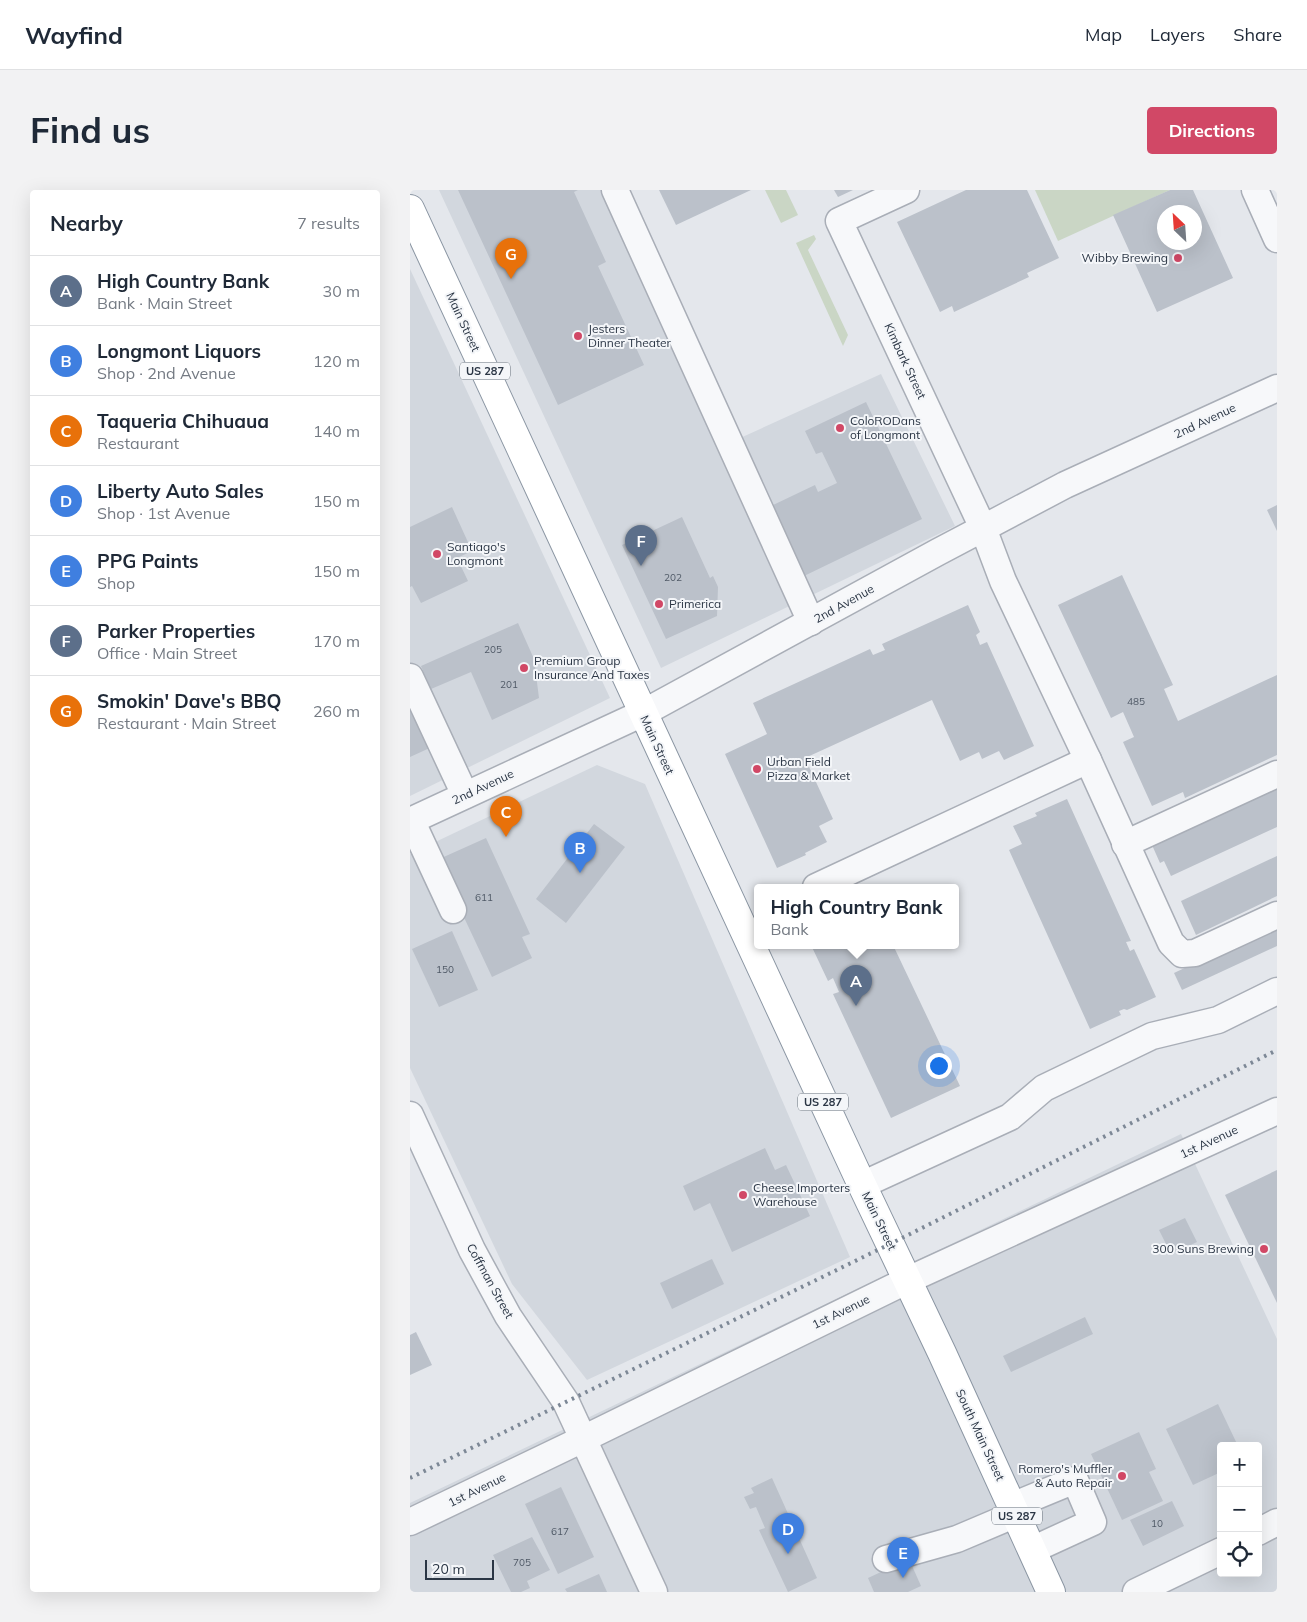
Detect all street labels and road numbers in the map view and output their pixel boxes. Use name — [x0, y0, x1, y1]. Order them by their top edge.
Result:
street label: Main Street — [443, 290, 484, 354]
street label: Kimbark Street — [881, 320, 930, 401]
road number: US 287 — [460, 362, 510, 380]
street label: 2nd Avenue — [1172, 400, 1238, 441]
street label: 2nd Avenue — [811, 581, 876, 626]
street label: Main Street — [637, 713, 678, 777]
street label: 2nd Avenue — [450, 766, 516, 807]
road number: US 287 — [798, 1094, 848, 1110]
street label: 1st Avenue — [1177, 1122, 1240, 1161]
street label: Main Street — [859, 1189, 900, 1253]
street label: Coffman Street — [464, 1241, 517, 1321]
street label: 1st Avenue — [810, 1291, 872, 1332]
street label: South Main Street — [953, 1387, 1008, 1483]
street label: 1st Avenue — [446, 1469, 508, 1510]
road number: US 287 — [992, 1508, 1042, 1524]

